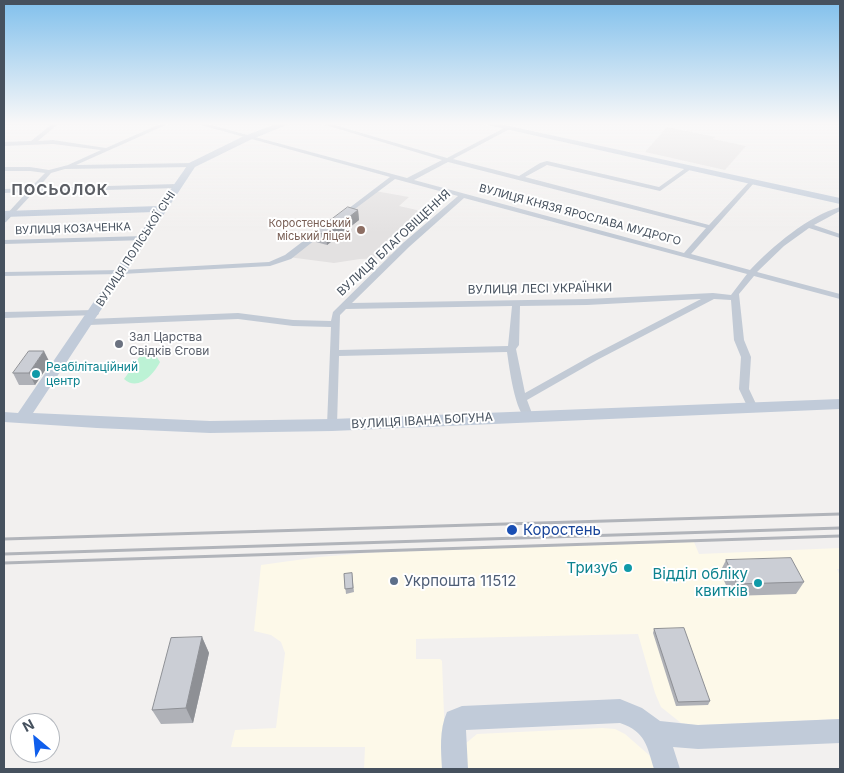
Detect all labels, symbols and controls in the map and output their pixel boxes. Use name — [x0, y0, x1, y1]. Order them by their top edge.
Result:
district label: ПОСЬОЛОК — [11, 181, 109, 199]
street label: ВУЛИЦЯ КНЯЗЯ ЯРОСЛАВА МУДРОГО — [478, 182, 682, 248]
street label: ВУЛИЦЯ БЛАГОВІЩЕННЯ — [334, 187, 454, 299]
street label: ВУЛИЦЯ ПОЛІСЬКОЇ СІЧІ — [94, 189, 178, 309]
place label: Коростенський міський ліцей — [269, 217, 351, 243]
street label: ВУЛИЦЯ КОЗАЧЕНКА — [15, 220, 131, 238]
marker: Коростенський міський ліцей — [355, 224, 367, 236]
street label: ВУЛИЦЯ ЛЕСІ УКРАЇНКИ — [468, 281, 612, 297]
place label: Зал Царства Свідків Єгови — [129, 330, 209, 358]
marker: Зал Царства Свідків Єгови — [113, 338, 125, 350]
place label: Реабілітаційний центр — [46, 360, 138, 388]
marker: Реабілітаційний центр — [30, 368, 42, 380]
street label: ВУЛИЦЯ ІВАНА БОГУНА — [351, 410, 493, 432]
place label: Коростень — [523, 521, 601, 539]
marker: Коростень — [505, 523, 519, 537]
place label: Тризуб — [567, 559, 618, 577]
marker: Тризуб — [622, 562, 634, 574]
place label: Відділ обліку квитків — [653, 565, 748, 600]
place label: Укрпошта 11512 — [404, 572, 516, 590]
marker: Укрпошта 11512 — [388, 575, 400, 587]
marker: Відділ обліку квитків — [752, 577, 764, 589]
north arrow — [10, 713, 60, 763]
text: N — [19, 715, 37, 735]

